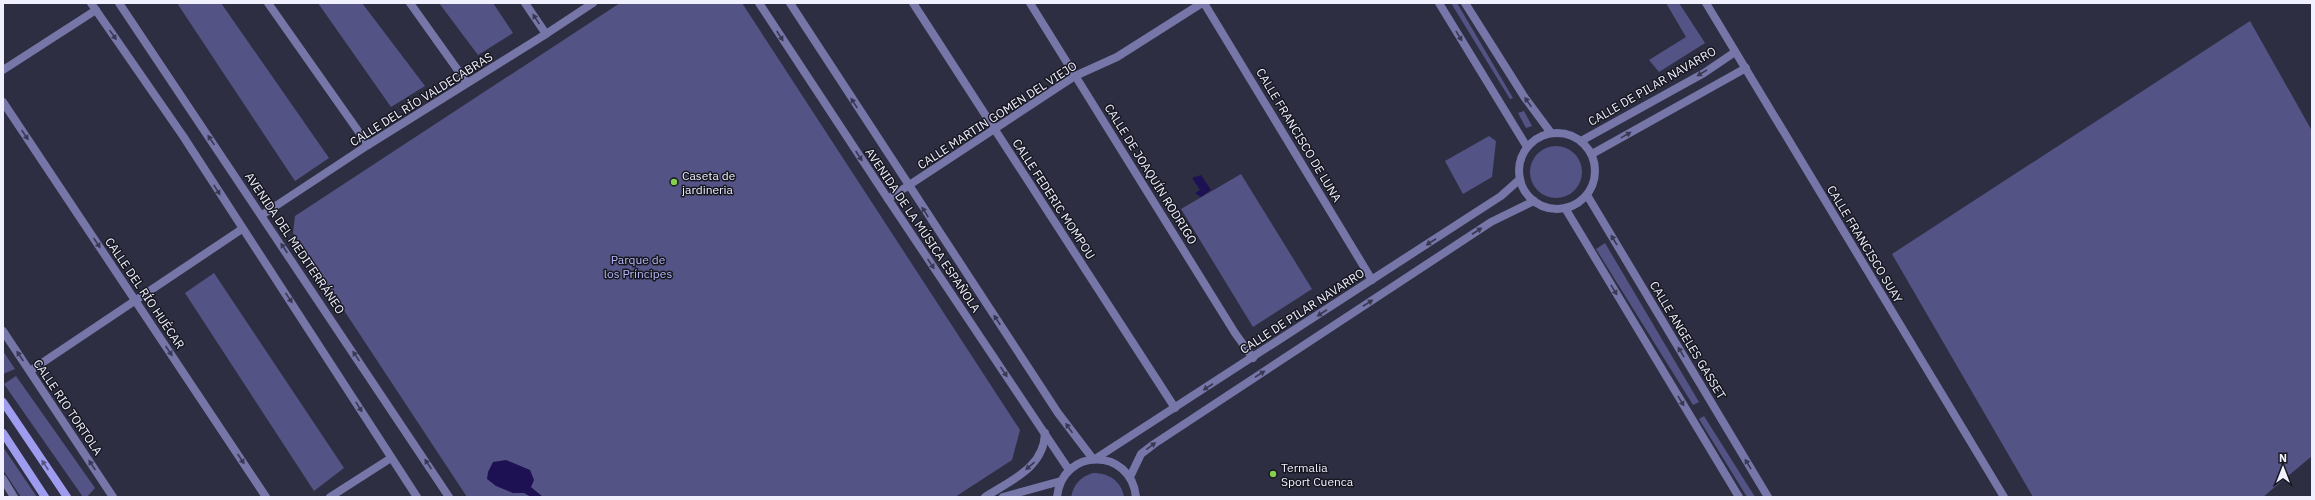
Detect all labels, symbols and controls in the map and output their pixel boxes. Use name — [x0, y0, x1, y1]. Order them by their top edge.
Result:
one-way arrow — [532, 13, 540, 24]
one-way arrow — [109, 30, 117, 40]
one-way arrow — [777, 30, 784, 41]
one-way arrow — [1455, 30, 1462, 42]
street label: CALLE DE PILAR NAVARRO — [1585, 43, 1719, 129]
street label: CALLE DEL RÍO VALDECABRAS — [347, 49, 495, 149]
street label: CALLE MARTIN GOMEN DEL VIEJO — [914, 58, 1080, 172]
street label: CALLE FRANCISCO DE LUNA — [1253, 65, 1345, 205]
one-way arrow — [1696, 70, 1708, 77]
one-way arrow — [1524, 97, 1532, 107]
one-way arrow — [850, 98, 858, 108]
street label: CALLE DE JOAQUÍN RODRIGO — [1101, 101, 1201, 247]
one-way arrow — [21, 129, 29, 140]
one-way arrow — [1620, 132, 1632, 139]
one-way arrow — [207, 135, 215, 145]
street label: CALLE FEDERIC MOMPOU — [1009, 136, 1099, 262]
street label: AVENIDA DE LA MÚSICA ESPAÑOLA — [862, 145, 984, 315]
one-way arrow — [855, 151, 863, 161]
place label: Caseta de jardineria — [682, 168, 736, 197]
street label: AVENIDA DEL MEDITERRÁNEO — [242, 169, 348, 317]
marker: Caseta de jardineria — [669, 177, 679, 187]
street label: CALLE FRANCISCO SUAY — [1824, 182, 1906, 306]
one-way arrow — [213, 185, 221, 195]
one-way arrow — [922, 206, 929, 218]
one-way arrow — [1471, 228, 1483, 235]
street label: CALLE DEL RÍO HUÉCAR — [102, 234, 188, 352]
one-way arrow — [1611, 234, 1618, 246]
one-way arrow — [93, 238, 101, 248]
one-way arrow — [1426, 238, 1436, 246]
one-way arrow — [280, 243, 288, 253]
park label: Parque de los Príncipes — [604, 252, 672, 281]
one-way arrow — [927, 259, 935, 270]
street label: CALLE DE PILAR NAVARRO — [1237, 265, 1367, 357]
street label: CALLE ANGELES GASSET — [1647, 278, 1729, 402]
one-way arrow — [1610, 285, 1618, 295]
one-way arrow — [285, 293, 293, 303]
one-way arrow — [1363, 299, 1374, 307]
one-way arrow — [1316, 309, 1328, 316]
one-way arrow — [993, 315, 1001, 325]
one-way arrow — [165, 346, 173, 356]
one-way arrow — [1678, 346, 1685, 358]
one-way arrow — [16, 351, 24, 361]
one-way arrow — [352, 351, 360, 361]
street label: CALLE RIO TORTOLA — [30, 356, 106, 458]
one-way arrow — [1000, 367, 1008, 377]
one-way arrow — [1255, 370, 1265, 378]
one-way arrow — [1202, 383, 1214, 390]
one-way arrow — [1677, 396, 1685, 406]
one-way arrow — [355, 402, 363, 412]
one-way arrow — [1065, 423, 1073, 434]
one-way arrow — [1146, 442, 1156, 450]
north arrow — [2263, 448, 2303, 488]
text: N — [2279, 451, 2287, 465]
one-way arrow — [237, 454, 245, 464]
one-way arrow — [1744, 458, 1751, 470]
one-way arrow — [41, 459, 49, 470]
one-way arrow — [88, 459, 96, 470]
one-way arrow — [424, 459, 432, 470]
place label: Termalia Sport Cuenca — [1281, 460, 1354, 489]
one-way arrow — [1025, 462, 1036, 471]
marker: Termalia Sport Cuenca — [1268, 469, 1278, 479]

